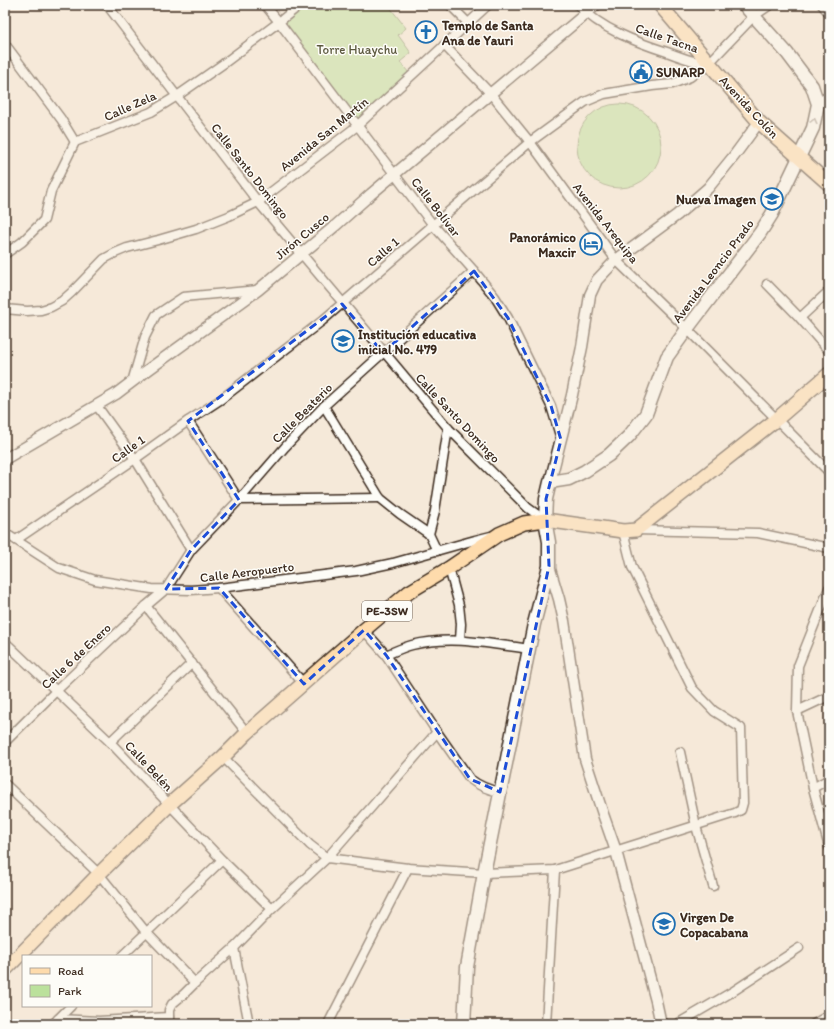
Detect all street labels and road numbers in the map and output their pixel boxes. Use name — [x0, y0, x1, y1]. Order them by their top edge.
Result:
street label: Calle Tacna — [633, 20, 701, 56]
street label: Avenida Colón — [716, 73, 782, 141]
street label: Calle Zela — [101, 88, 159, 124]
street label: Avenida San Martín — [277, 93, 372, 174]
street label: Calle Santo Domingo — [208, 120, 292, 222]
street label: Calle Bolívar — [408, 174, 464, 240]
street label: Avenida Arequipa — [570, 180, 642, 266]
street label: Jirón Cusco — [272, 209, 332, 263]
street label: Avenida Leoncio Prado — [669, 216, 757, 326]
street label: Calle 1 — [364, 234, 402, 270]
street label: Calle Santo Domingo — [413, 370, 504, 466]
street label: Calle Beaterio — [269, 380, 335, 446]
street label: Calle 1 — [108, 432, 148, 466]
street label: Calle Aeropuerto — [199, 559, 295, 585]
road number: PE-3SW — [362, 601, 412, 621]
street label: Calle 6 de Enero — [38, 620, 114, 692]
street label: Calle Belén — [122, 738, 177, 795]

